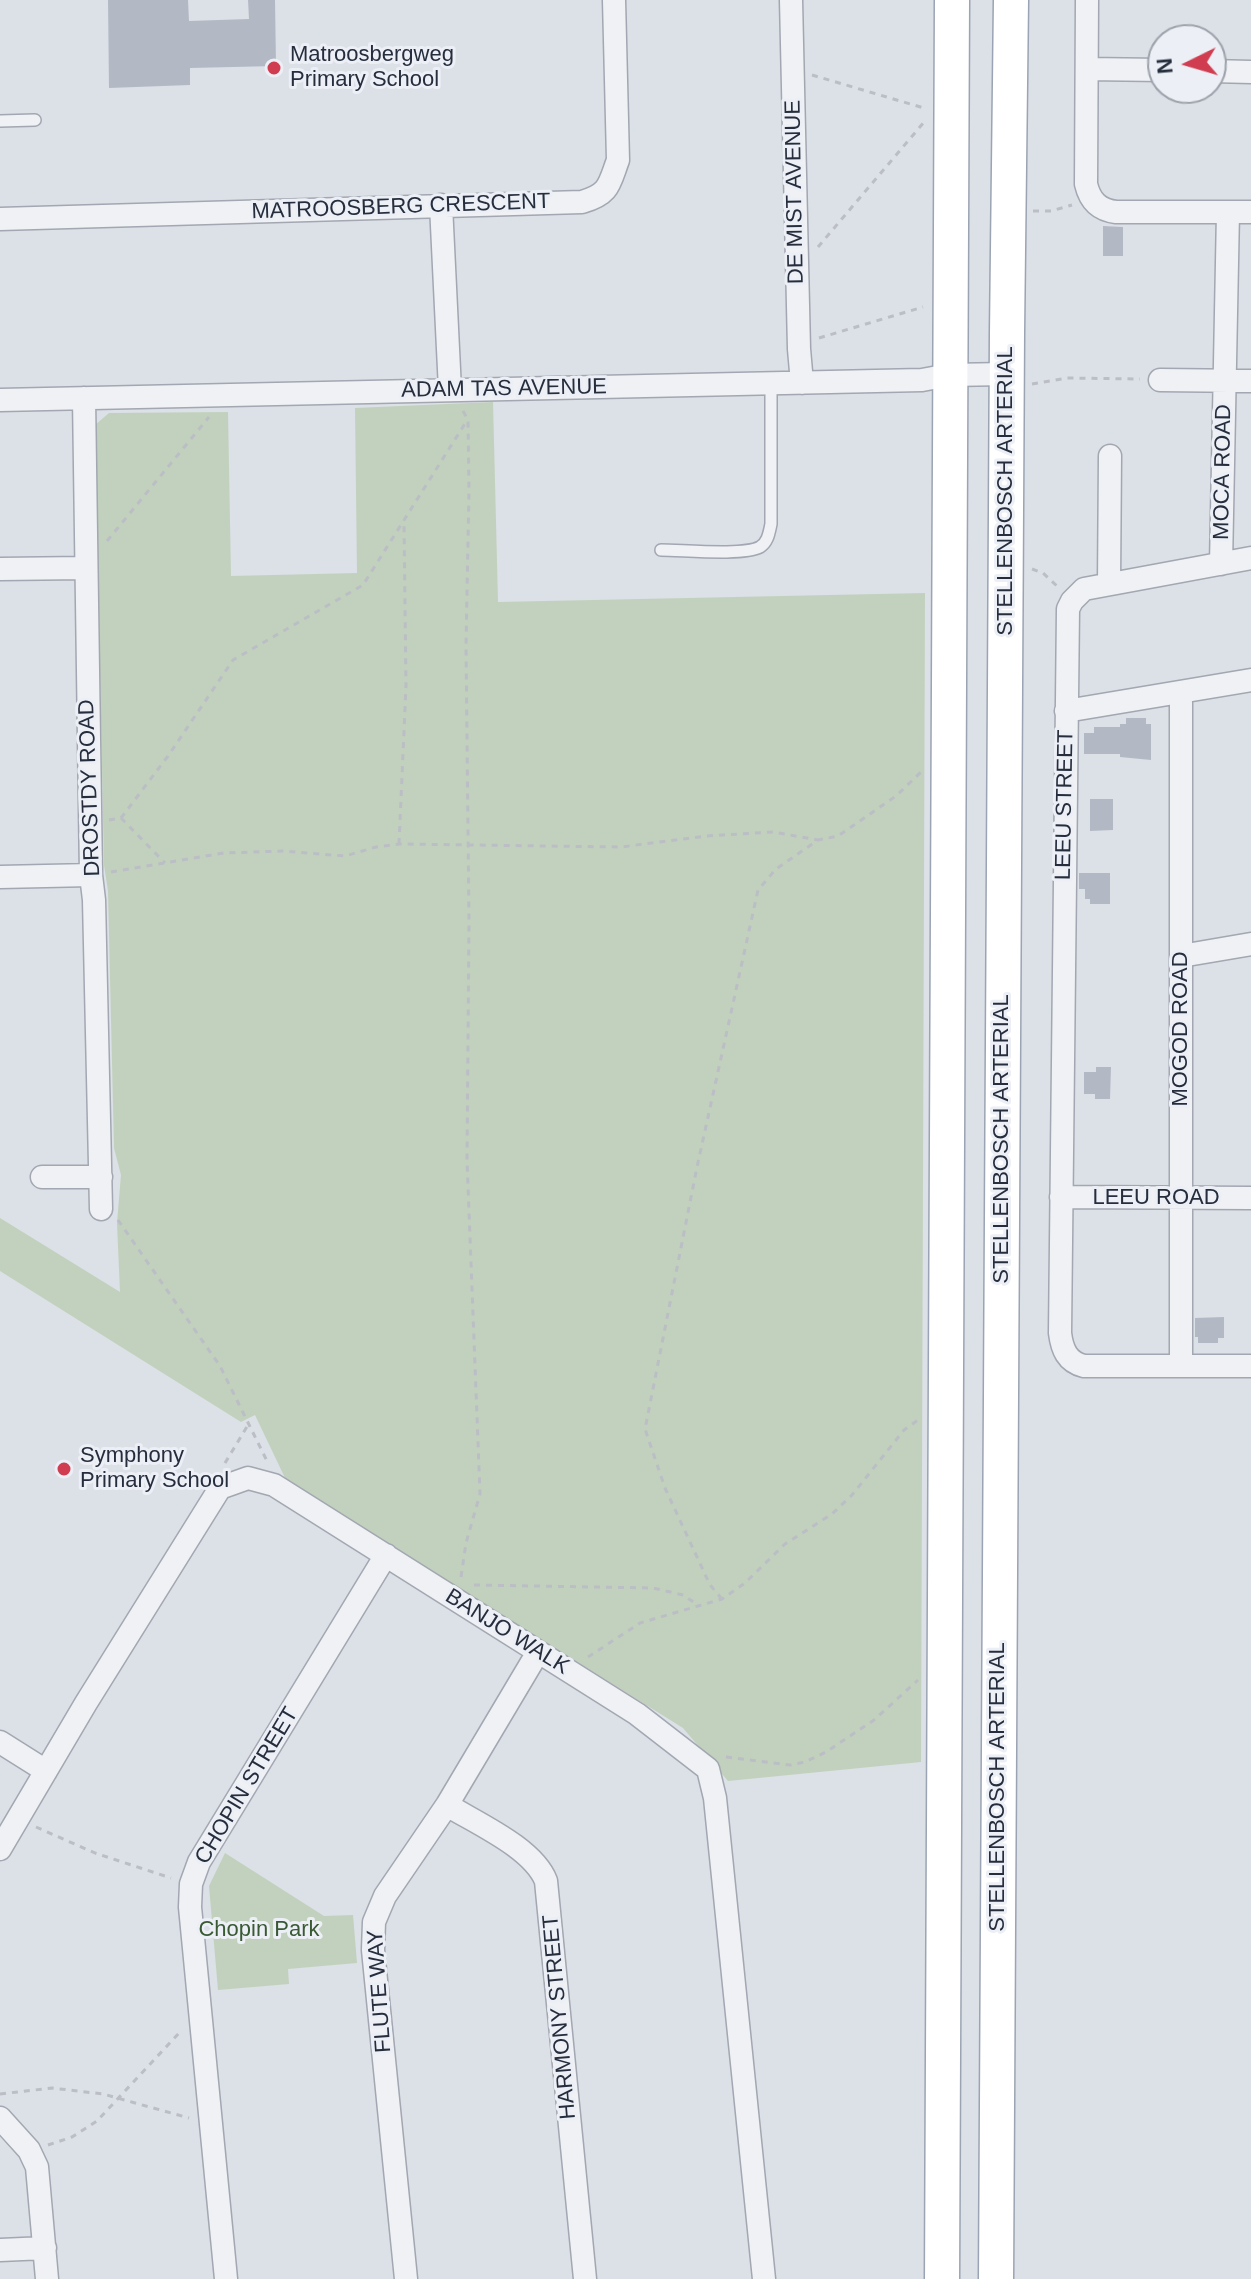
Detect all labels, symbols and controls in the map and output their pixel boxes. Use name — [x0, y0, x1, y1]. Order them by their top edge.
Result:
north arrow — [1147, 24, 1227, 104]
place label: Matroosbergweg Primary School — [290, 42, 454, 94]
text: N — [1151, 57, 1178, 75]
marker: Matroosbergweg Primary School — [265, 59, 283, 77]
street label: DE MIST AVENUE — [780, 100, 810, 284]
street label: MATROOSBERG CRESCENT — [251, 189, 551, 225]
street label: STELLENBOSCH ARTERIAL — [993, 346, 1019, 636]
street label: ADAM TAS AVENUE — [401, 374, 607, 404]
street label: MOCA ROAD — [1209, 404, 1237, 540]
street label: DROSTDY ROAD — [74, 699, 106, 877]
street label: LEEU STREET — [1050, 730, 1080, 880]
street label: MOGOD ROAD — [1168, 951, 1194, 1107]
street label: STELLENBOSCH ARTERIAL — [989, 994, 1015, 1284]
street label: LEEU ROAD — [1092, 1185, 1220, 1211]
place label: Symphony Primary School — [80, 1443, 229, 1494]
marker: Symphony Primary School — [55, 1460, 73, 1478]
street label: BANJO WALK — [440, 1583, 574, 1681]
street label: STELLENBOSCH ARTERIAL — [985, 1642, 1011, 1932]
street label: CHOPIN STREET — [190, 1703, 304, 1869]
street label: HARMONY STREET — [538, 1914, 582, 2120]
park label: Chopin Park — [198, 1917, 320, 1943]
street label: FLUTE WAY — [363, 1929, 397, 2053]

